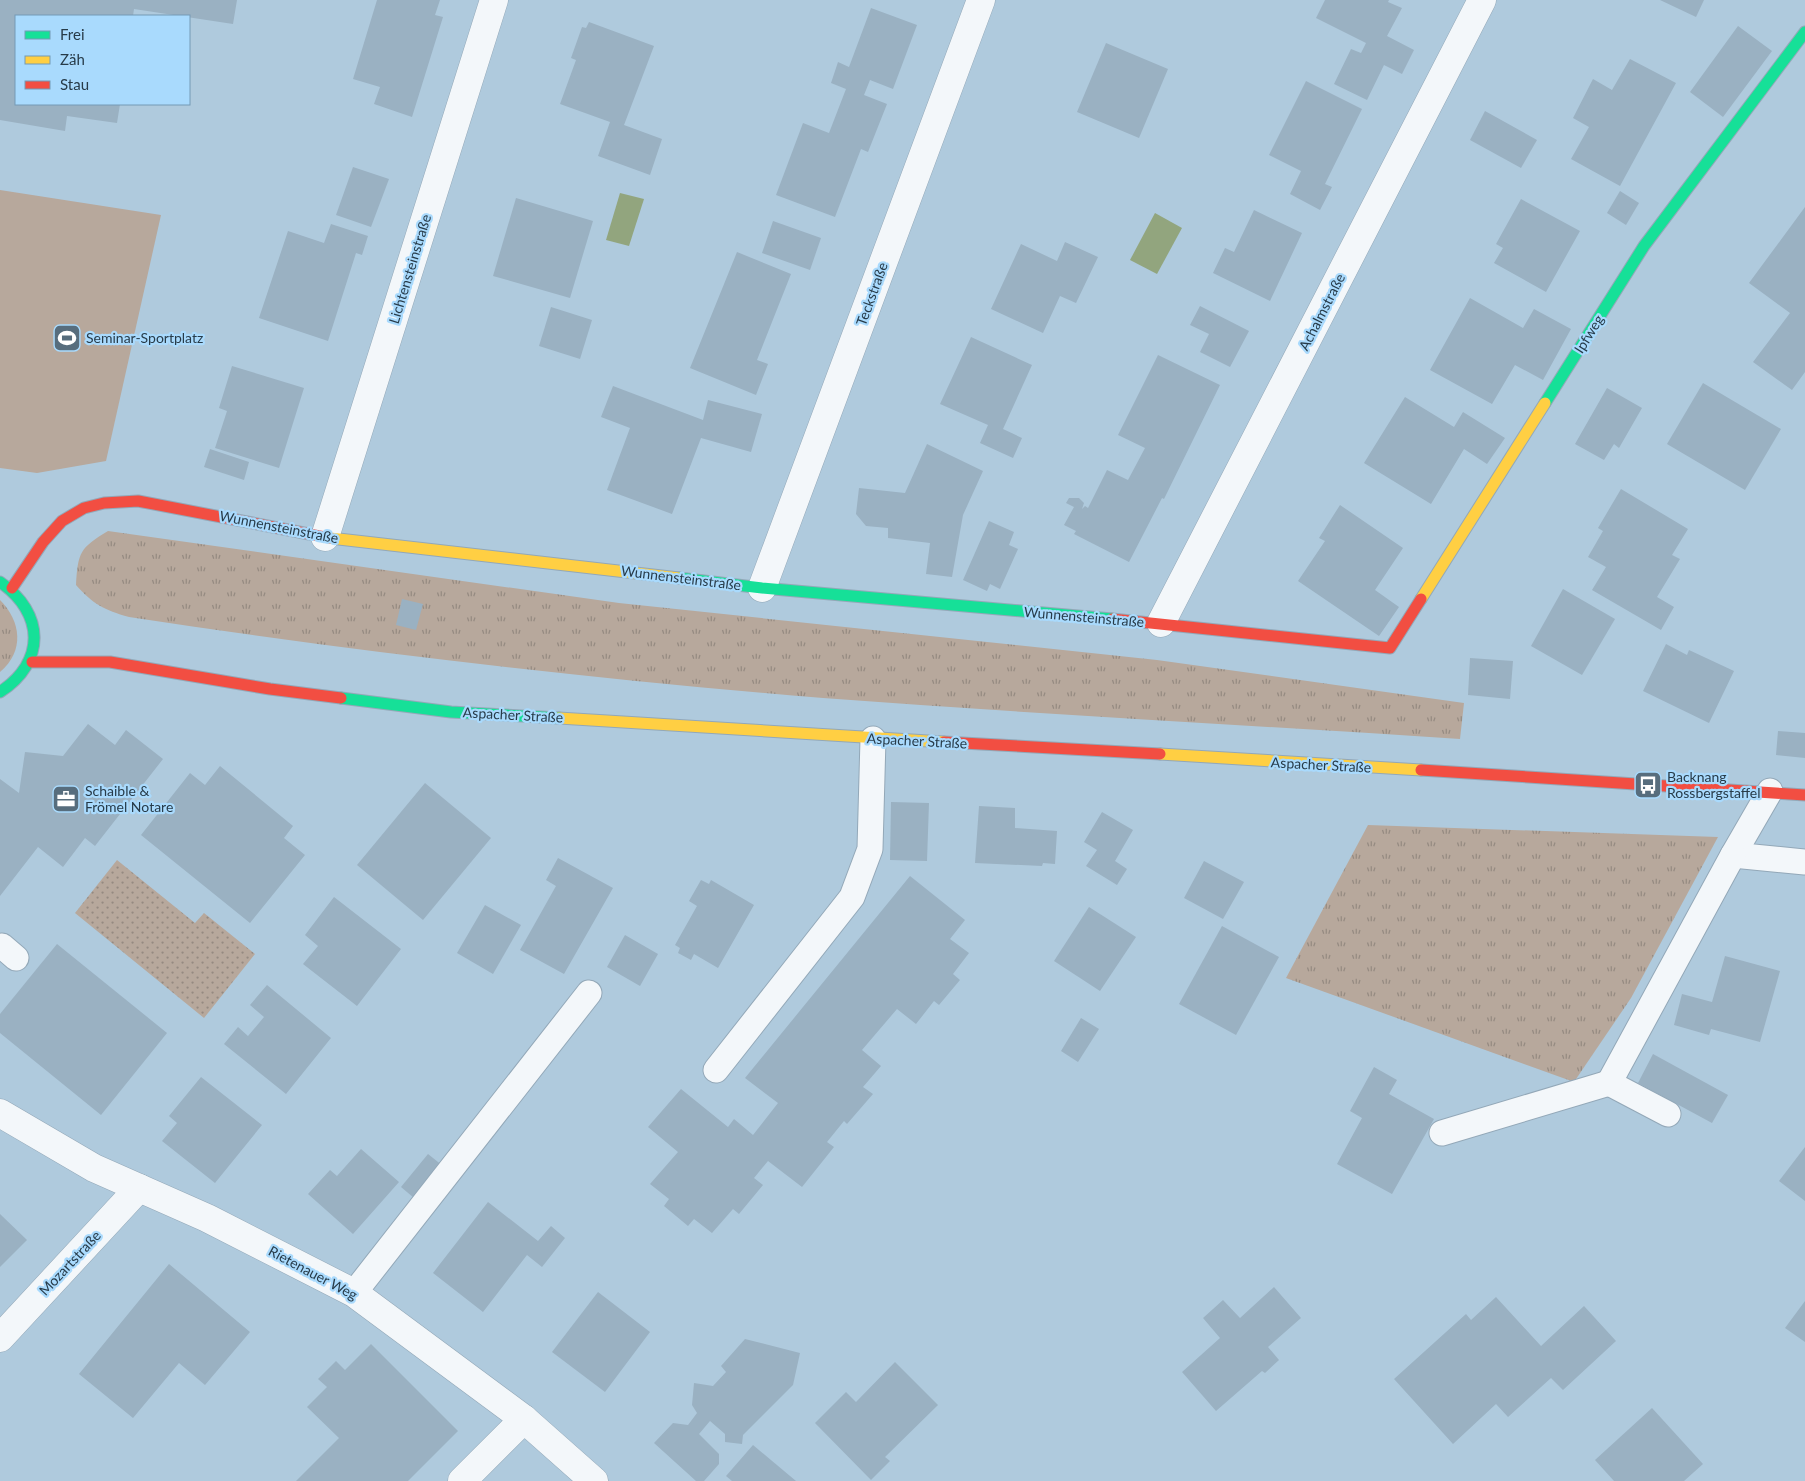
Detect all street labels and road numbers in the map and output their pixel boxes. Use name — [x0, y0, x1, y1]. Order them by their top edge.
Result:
street label: Lichtensteinstraße — [385, 212, 434, 326]
street label: Teckstraße — [852, 260, 891, 328]
street label: Achalmstraße — [1295, 270, 1348, 353]
street label: Ipfweg — [1570, 311, 1607, 356]
street label: Wunnensteinstraße — [218, 507, 340, 546]
street label: Wunnensteinstraße — [620, 562, 742, 593]
street label: Wunnensteinstraße — [1023, 603, 1145, 630]
street label: Aspacher Straße — [462, 703, 564, 726]
street label: Aspacher Straße — [866, 729, 968, 752]
street label: Aspacher Straße — [1270, 753, 1372, 776]
street label: Mozartstraße — [35, 1227, 104, 1299]
street label: Rietenauer Weg — [266, 1242, 361, 1303]

